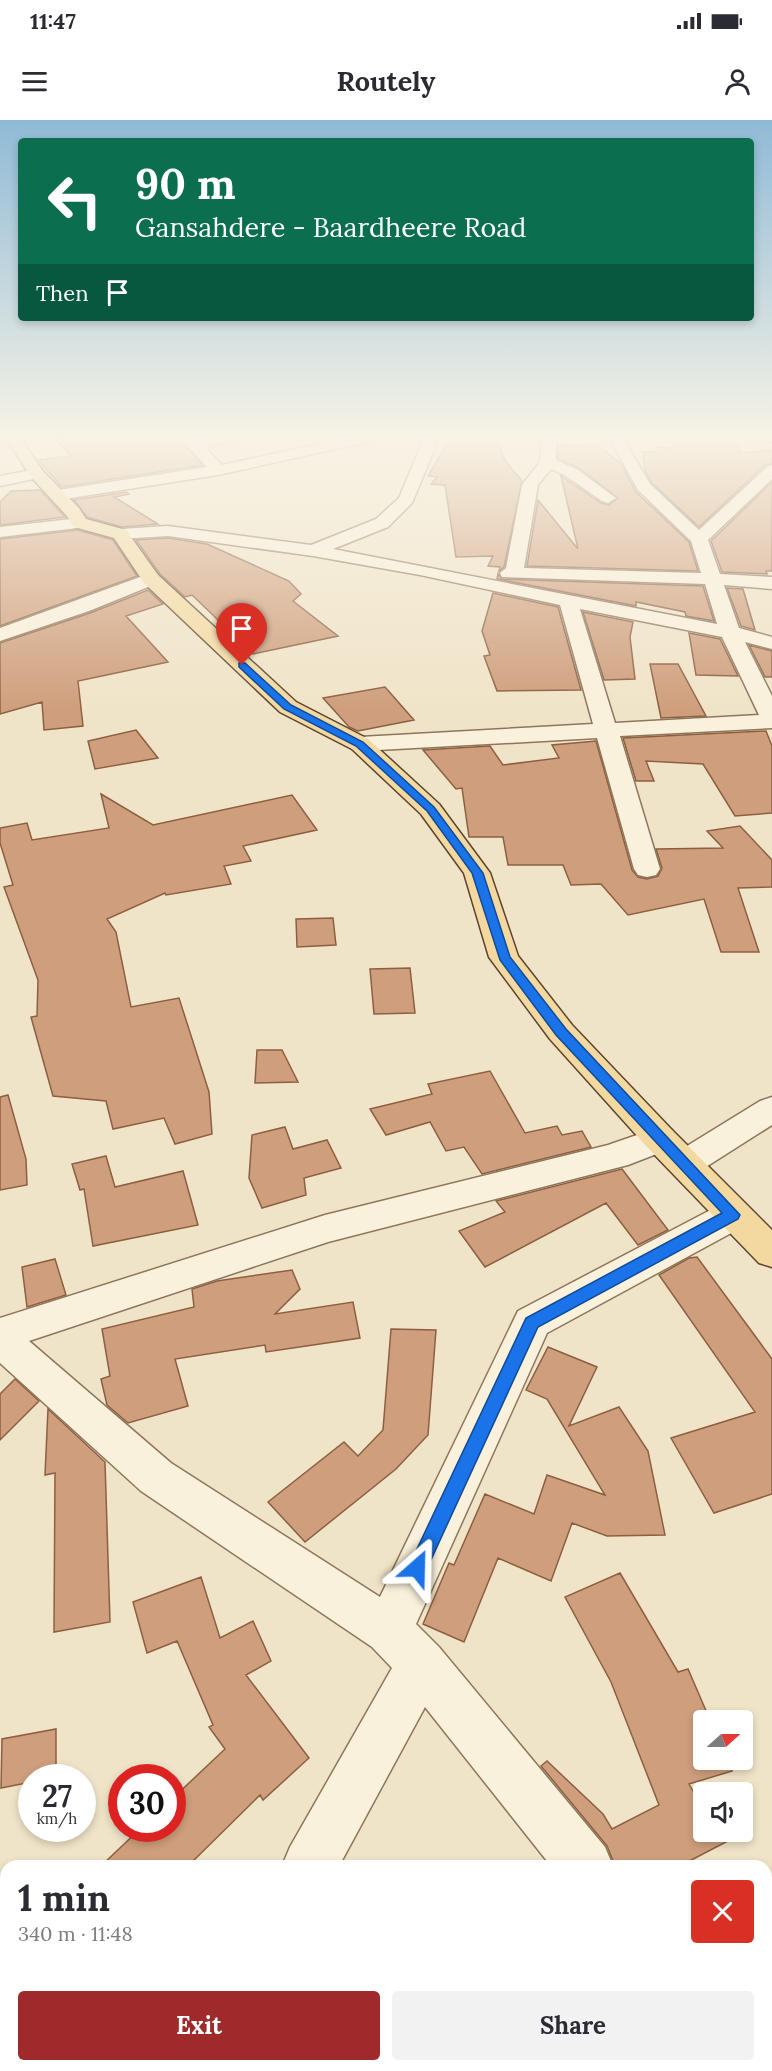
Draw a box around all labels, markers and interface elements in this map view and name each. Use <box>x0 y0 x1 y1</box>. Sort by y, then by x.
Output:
text: 11:47 <box>30 7 76 35</box>
text: Routely <box>337 64 435 98</box>
icon: menu <box>18 65 51 98</box>
icon: person <box>721 65 754 98</box>
text: 90 m <box>135 157 236 211</box>
icon: left <box>36 162 114 240</box>
text: Gansahdere - Baardheere Road <box>135 210 526 244</box>
icon: arrive <box>101 276 134 309</box>
text: Then <box>36 279 89 307</box>
pin <box>216 603 267 665</box>
icon: arrive <box>225 612 258 645</box>
position arrow <box>385 1536 449 1600</box>
north arrow <box>693 1710 753 1770</box>
map controls <box>693 1710 753 1842</box>
speed limit sign: 30 <box>108 1764 186 1842</box>
text: 27 <box>42 1777 72 1815</box>
button: sound <box>693 1782 753 1842</box>
text: km/h <box>37 1809 77 1828</box>
text: 1 min <box>18 1875 110 1921</box>
button: close <box>691 1880 754 1943</box>
text: 340 m · 11:48 <box>18 1921 133 1946</box>
button: Exit <box>18 1991 380 2060</box>
button: Share <box>392 1991 754 2060</box>

